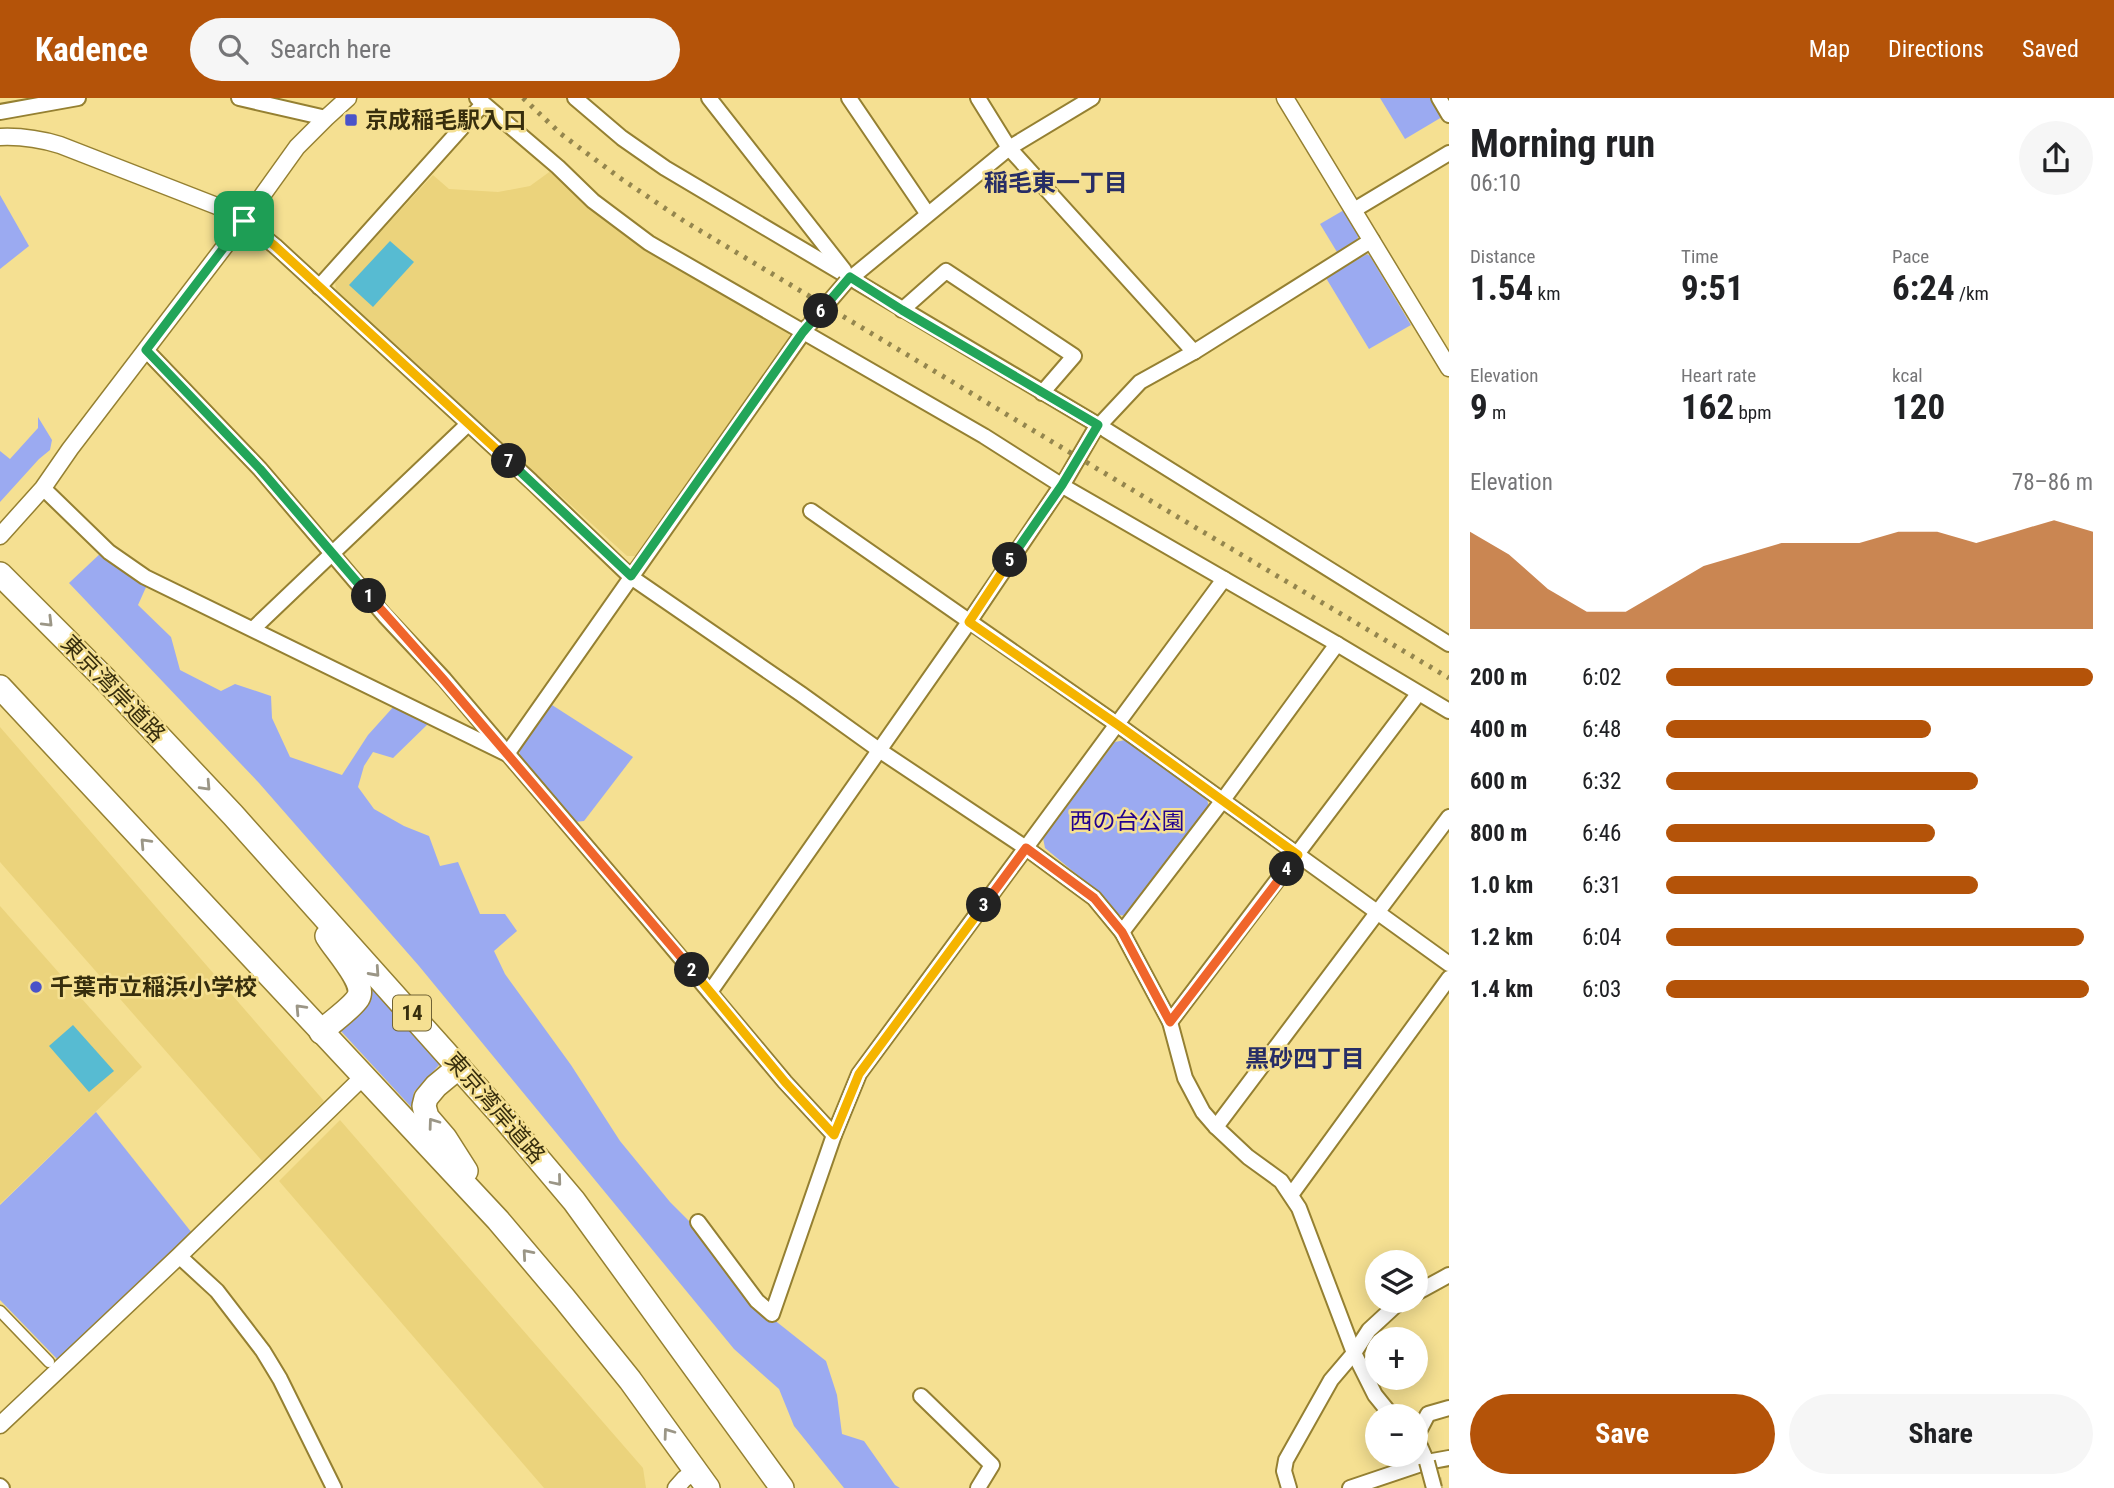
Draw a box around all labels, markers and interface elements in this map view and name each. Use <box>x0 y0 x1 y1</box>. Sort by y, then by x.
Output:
search box <box>190 18 680 81</box>
text: Kadence <box>35 30 148 69</box>
icon: search <box>214 30 252 68</box>
text: Search here <box>270 34 391 64</box>
text: Map <box>1809 35 1850 63</box>
text: Directions <box>1888 35 1984 63</box>
text: Saved <box>2022 35 2079 63</box>
place label: 京成稲毛駅入口 <box>365 107 526 134</box>
marker: 京成稲毛駅入口 <box>343 112 359 128</box>
button: share <box>2019 121 2093 195</box>
text: Morning run <box>1470 122 1655 166</box>
district label: 稲毛東一丁目 <box>984 169 1128 197</box>
text: 06:10 <box>1470 170 1521 197</box>
pin <box>214 191 274 251</box>
icon: arrive <box>225 202 263 240</box>
text: Distance <box>1470 245 1535 268</box>
text: Time <box>1681 245 1718 268</box>
text: Pace <box>1892 245 1929 268</box>
text: 1.54 <box>1470 268 1533 309</box>
text: 9:51 <box>1681 268 1744 309</box>
text: 6:24 <box>1892 268 1955 309</box>
text: km <box>1533 282 1560 305</box>
text: /km <box>1955 282 1989 305</box>
pin: 6 <box>804 294 838 328</box>
text: 6 <box>816 299 825 322</box>
text: Elevation <box>1470 364 1538 387</box>
text: Heart rate <box>1681 364 1756 387</box>
text: kcal <box>1892 364 1923 387</box>
text: 9 <box>1470 387 1488 428</box>
text: 162 <box>1681 387 1734 428</box>
text: 120 <box>1892 387 1945 428</box>
text: m <box>1488 401 1506 424</box>
text: bpm <box>1734 401 1771 424</box>
pin: 7 <box>491 444 526 478</box>
text: 7 <box>504 449 513 472</box>
text: Elevation <box>1470 469 1553 496</box>
text: 78–86 m <box>2012 469 2093 496</box>
pin: 5 <box>992 542 1028 578</box>
text: 5 <box>1005 548 1014 571</box>
pin: 1 <box>352 578 386 614</box>
text: 1 <box>364 584 373 607</box>
one-way arrow <box>40 614 53 627</box>
street label: 東京湾岸道路 <box>55 630 171 748</box>
text: 200 m <box>1470 664 1527 691</box>
text: 6:02 <box>1582 664 1621 691</box>
text: 400 m <box>1470 716 1527 743</box>
text: 6:48 <box>1582 716 1621 743</box>
text: 600 m <box>1470 768 1527 795</box>
text: 6:32 <box>1582 768 1621 795</box>
one-way arrow <box>198 778 210 791</box>
park label: 西の台公園 <box>1070 808 1185 835</box>
text: 800 m <box>1470 820 1527 847</box>
text: 6:46 <box>1582 820 1621 847</box>
one-way arrow <box>140 838 153 851</box>
pin: 4 <box>1270 852 1304 886</box>
text: 4 <box>1282 857 1291 880</box>
text: 1.0 km <box>1470 872 1533 899</box>
text: 6:31 <box>1582 872 1621 899</box>
pin: 3 <box>967 888 1002 922</box>
text: 3 <box>979 893 988 916</box>
text: 1.2 km <box>1470 924 1533 951</box>
text: 6:04 <box>1582 924 1621 951</box>
pin: 2 <box>674 952 710 988</box>
text: 2 <box>687 958 696 981</box>
one-way arrow <box>367 964 380 977</box>
place label: 千葉市立稲浜小学校 <box>50 974 257 1001</box>
text: 1.4 km <box>1470 976 1533 1003</box>
text: 6:03 <box>1582 976 1621 1003</box>
marker: 千葉市立稲浜小学校 <box>28 979 44 995</box>
road number: 14 <box>393 996 431 1030</box>
one-way arrow <box>296 1004 308 1017</box>
district label: 黒砂四丁目 <box>1245 1045 1365 1073</box>
street label: 東京湾岸道路 <box>440 1047 550 1169</box>
one-way arrow <box>429 1118 441 1131</box>
one-way arrow <box>549 1172 561 1185</box>
one-way arrow <box>523 1249 535 1262</box>
map controls <box>1365 1250 1428 1467</box>
button: layers <box>1365 1250 1428 1313</box>
button: + <box>1365 1327 1428 1390</box>
button: Save <box>1470 1394 1775 1474</box>
button: Share <box>1789 1394 2093 1474</box>
button: − <box>1365 1404 1428 1467</box>
one-way arrow <box>664 1428 676 1440</box>

